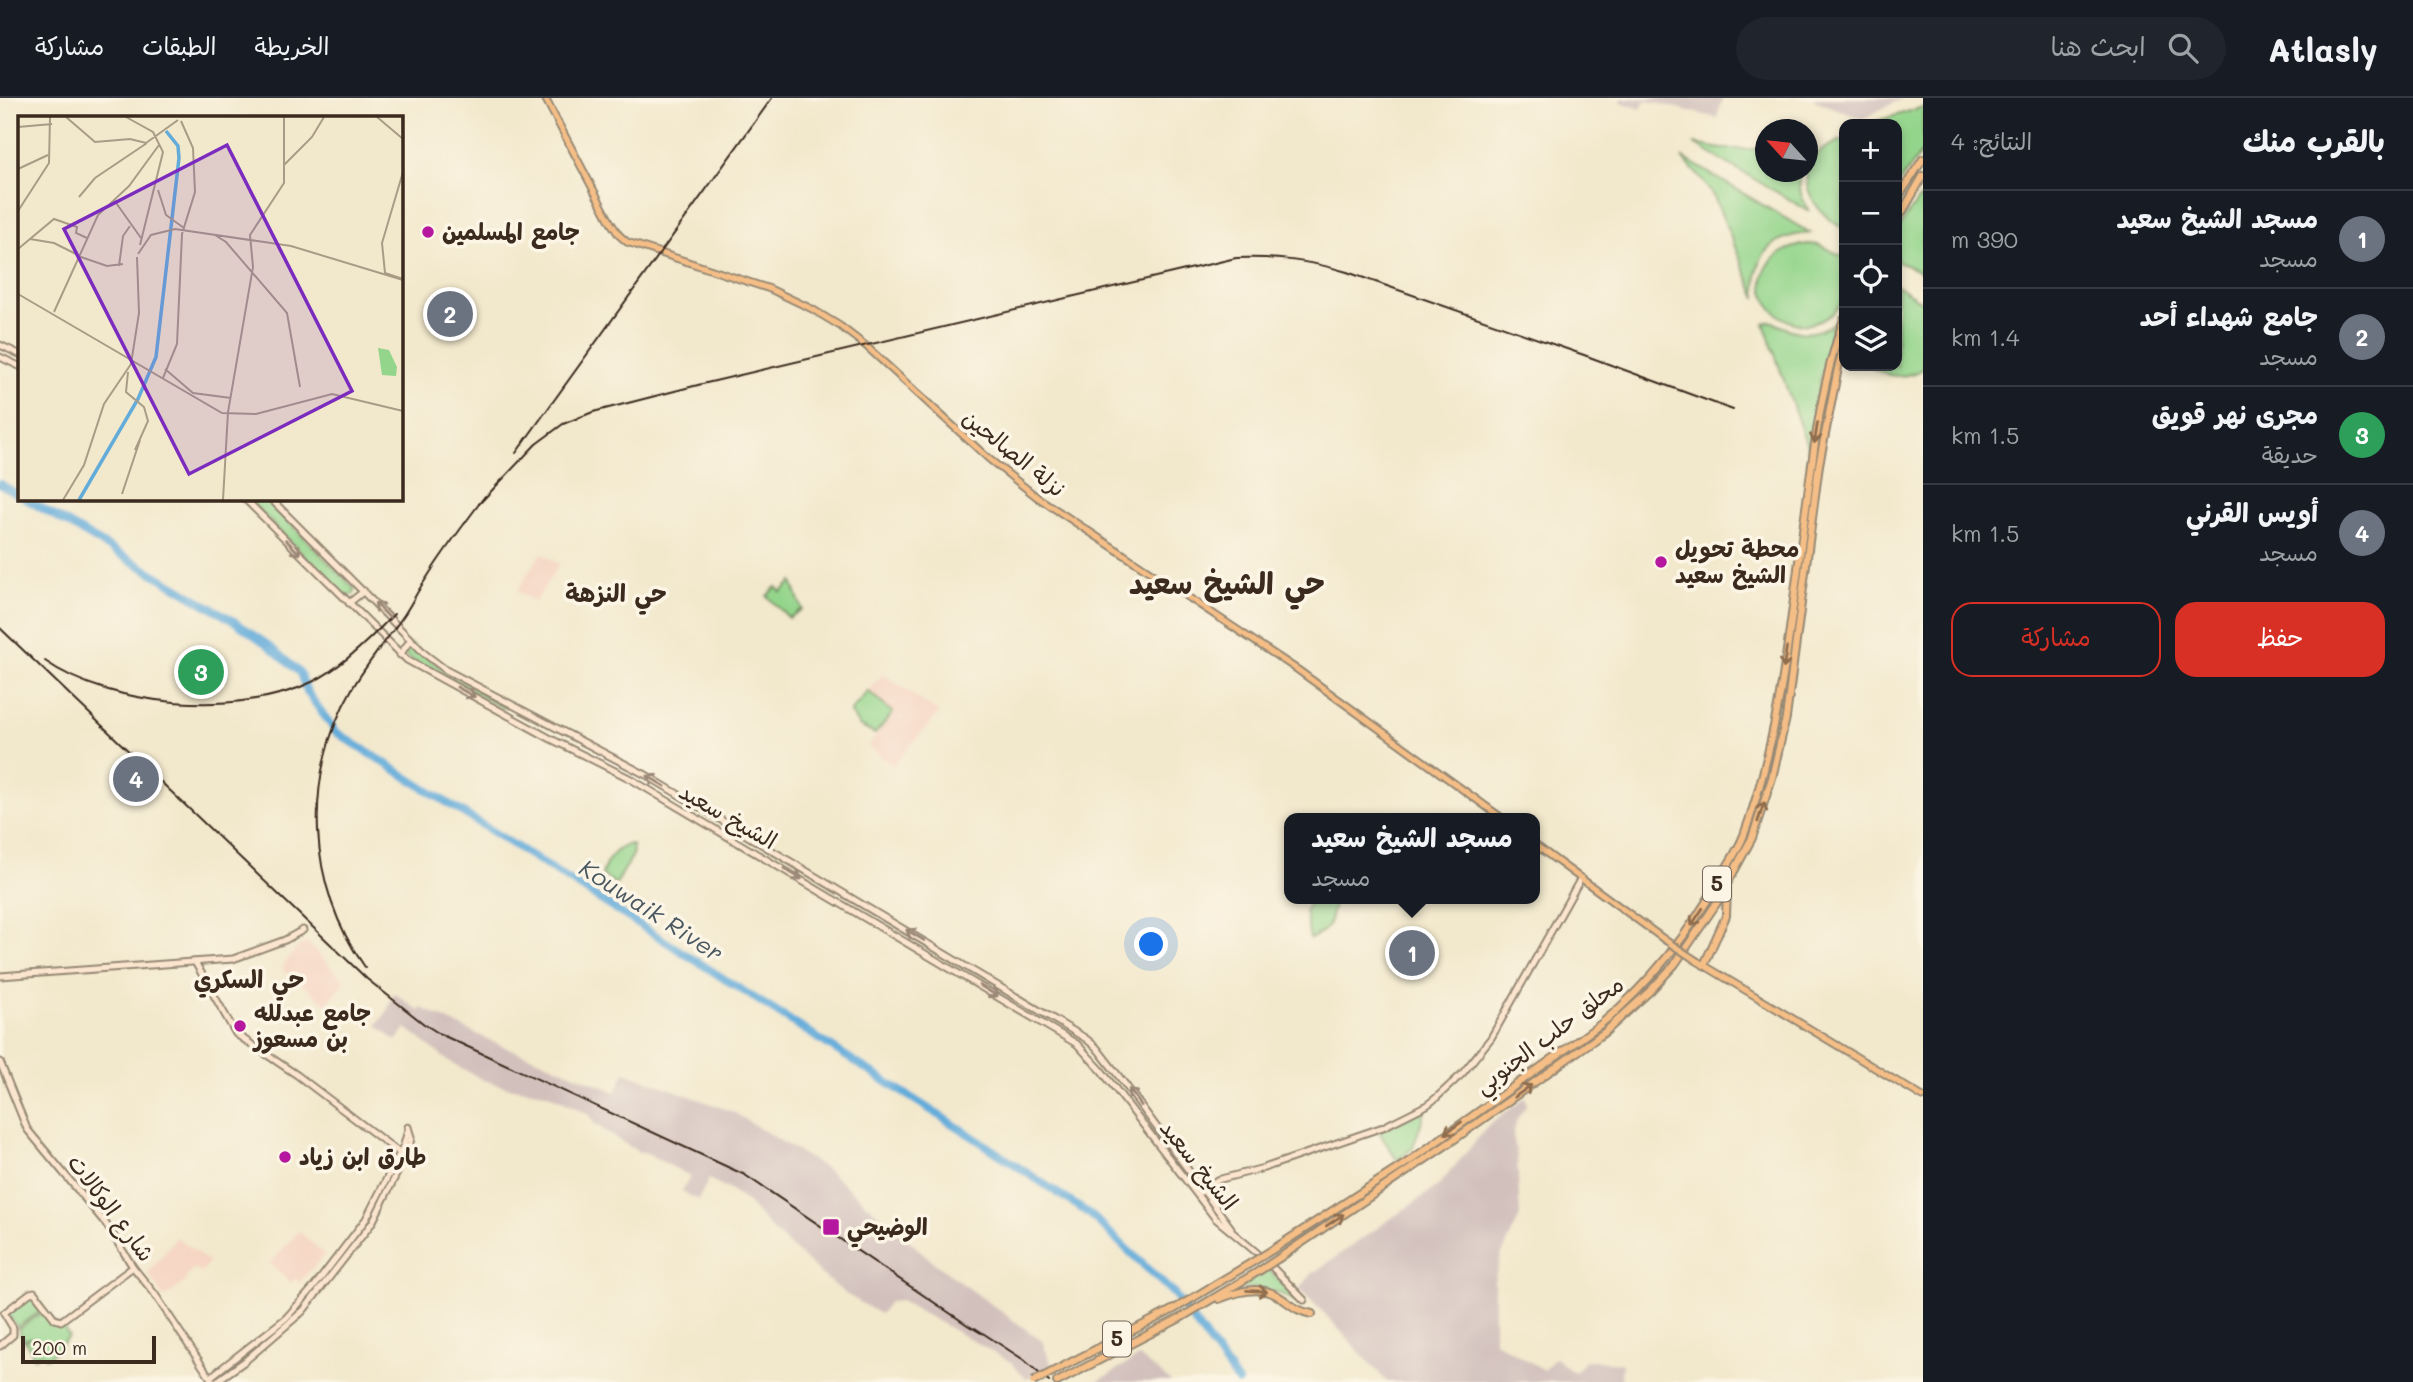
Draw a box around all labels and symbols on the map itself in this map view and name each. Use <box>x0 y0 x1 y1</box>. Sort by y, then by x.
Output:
inset map <box>18 116 402 500</box>
north arrow <box>1755 119 1818 182</box>
place label: جامع المسلمين <box>442 216 580 249</box>
marker: جامع المسلمين <box>420 224 436 240</box>
pin: 2 <box>427 288 473 340</box>
street label: نزلة الصالحين <box>957 402 1072 503</box>
one-way arrow <box>1809 421 1822 443</box>
place label: محطة تحويل الشيخ سعيد <box>1675 533 1799 590</box>
one-way arrow <box>285 539 302 556</box>
marker: محطة تحويل الشيخ سعيد <box>1653 554 1669 570</box>
district label: حي الشيخ سعيد <box>1129 562 1325 610</box>
district label: حي النزهة <box>565 577 667 615</box>
one-way arrow <box>374 601 391 618</box>
pin: 3 <box>178 646 224 698</box>
one-way arrow <box>1778 646 1791 669</box>
one-way arrow <box>455 686 476 699</box>
pin: 4 <box>113 753 159 805</box>
one-way arrow <box>647 774 667 788</box>
street label: الشيخ سعيد <box>673 775 783 857</box>
one-way arrow <box>1756 801 1768 823</box>
water label: Kouwaik River <box>574 852 730 968</box>
road number: 5 <box>1703 866 1731 902</box>
one-way arrow <box>783 867 803 881</box>
one-way arrow <box>1690 907 1705 926</box>
one-way arrow <box>905 927 925 941</box>
your location <box>1134 927 1168 961</box>
pin: 1 <box>1389 927 1435 979</box>
district label: حي السكري <box>194 963 304 1001</box>
street label: محلق حلب الجنوبي <box>1468 968 1633 1106</box>
one-way arrow <box>978 984 998 998</box>
place label: جامع عبدلله بن مسعوز <box>252 997 371 1054</box>
marker: جامع عبدلله بن مسعوز <box>232 1018 248 1034</box>
one-way arrow <box>1513 1083 1532 1098</box>
one-way arrow <box>1127 1088 1142 1107</box>
street label: الشيخ سعيد <box>1153 1113 1245 1217</box>
one-way arrow <box>1444 1121 1463 1135</box>
place label: طارق ابن زياد <box>299 1141 426 1171</box>
street label: شارع الوكالات <box>60 1148 162 1268</box>
marker: طارق ابن زياد <box>277 1149 293 1165</box>
place label: الوضيحي <box>847 1211 928 1248</box>
one-way arrow <box>1325 1213 1344 1227</box>
marker: الوضيحي <box>821 1217 841 1237</box>
one-way arrow <box>1245 1285 1268 1298</box>
road number: 5 <box>1103 1322 1131 1356</box>
scale bar <box>21 1333 156 1365</box>

